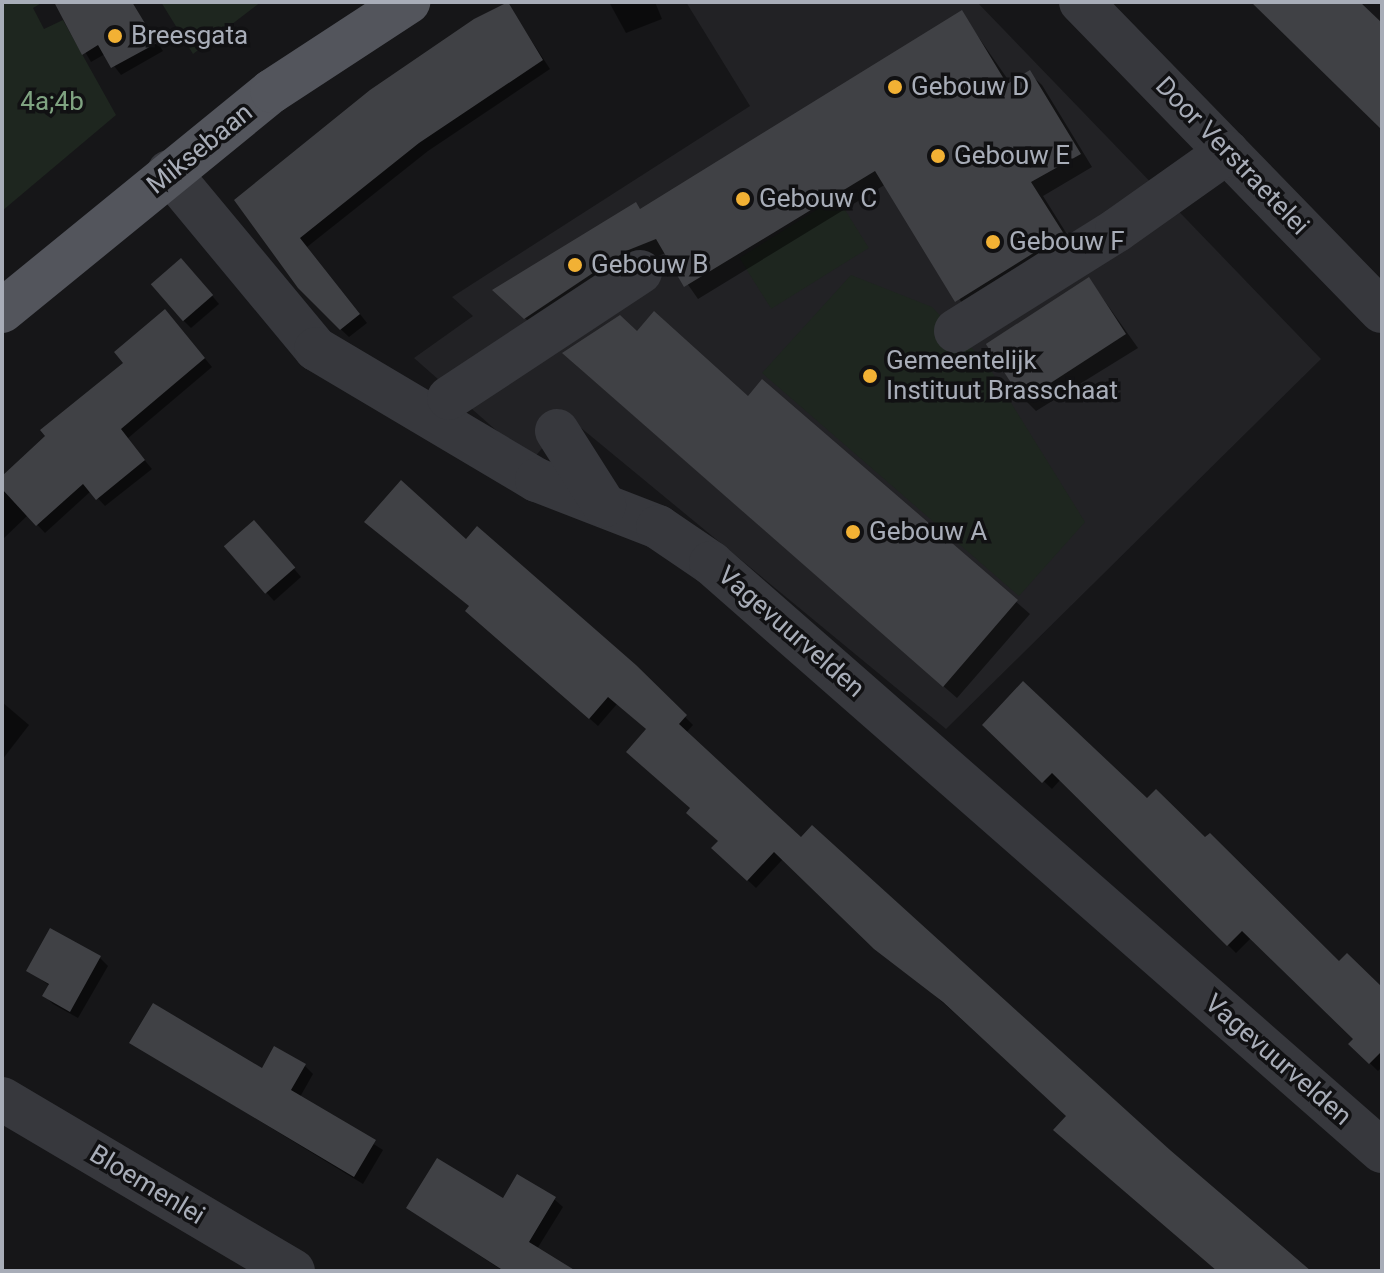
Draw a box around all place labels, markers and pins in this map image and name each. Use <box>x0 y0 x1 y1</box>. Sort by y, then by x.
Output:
place label: Breesgata <box>131 20 248 52</box>
marker: Breesgata <box>106 27 124 45</box>
place label: Gebouw D <box>911 71 1029 103</box>
marker: Gebouw D <box>886 78 904 96</box>
place label: Gebouw E <box>954 140 1070 172</box>
marker: Gebouw E <box>929 147 947 165</box>
place label: Gebouw C <box>759 183 877 215</box>
marker: Gebouw C <box>734 190 752 208</box>
place label: Gebouw F <box>1009 226 1125 258</box>
marker: Gebouw F <box>984 233 1002 251</box>
place label: Gebouw B <box>591 249 708 281</box>
marker: Gebouw B <box>566 256 584 274</box>
place label: Gemeentelijk Instituut Brasschaat <box>886 345 1118 406</box>
marker: Gemeentelijk Instituut Brasschaat <box>861 367 879 385</box>
place label: Gebouw A <box>869 516 987 548</box>
marker: Gebouw A <box>844 523 862 541</box>

